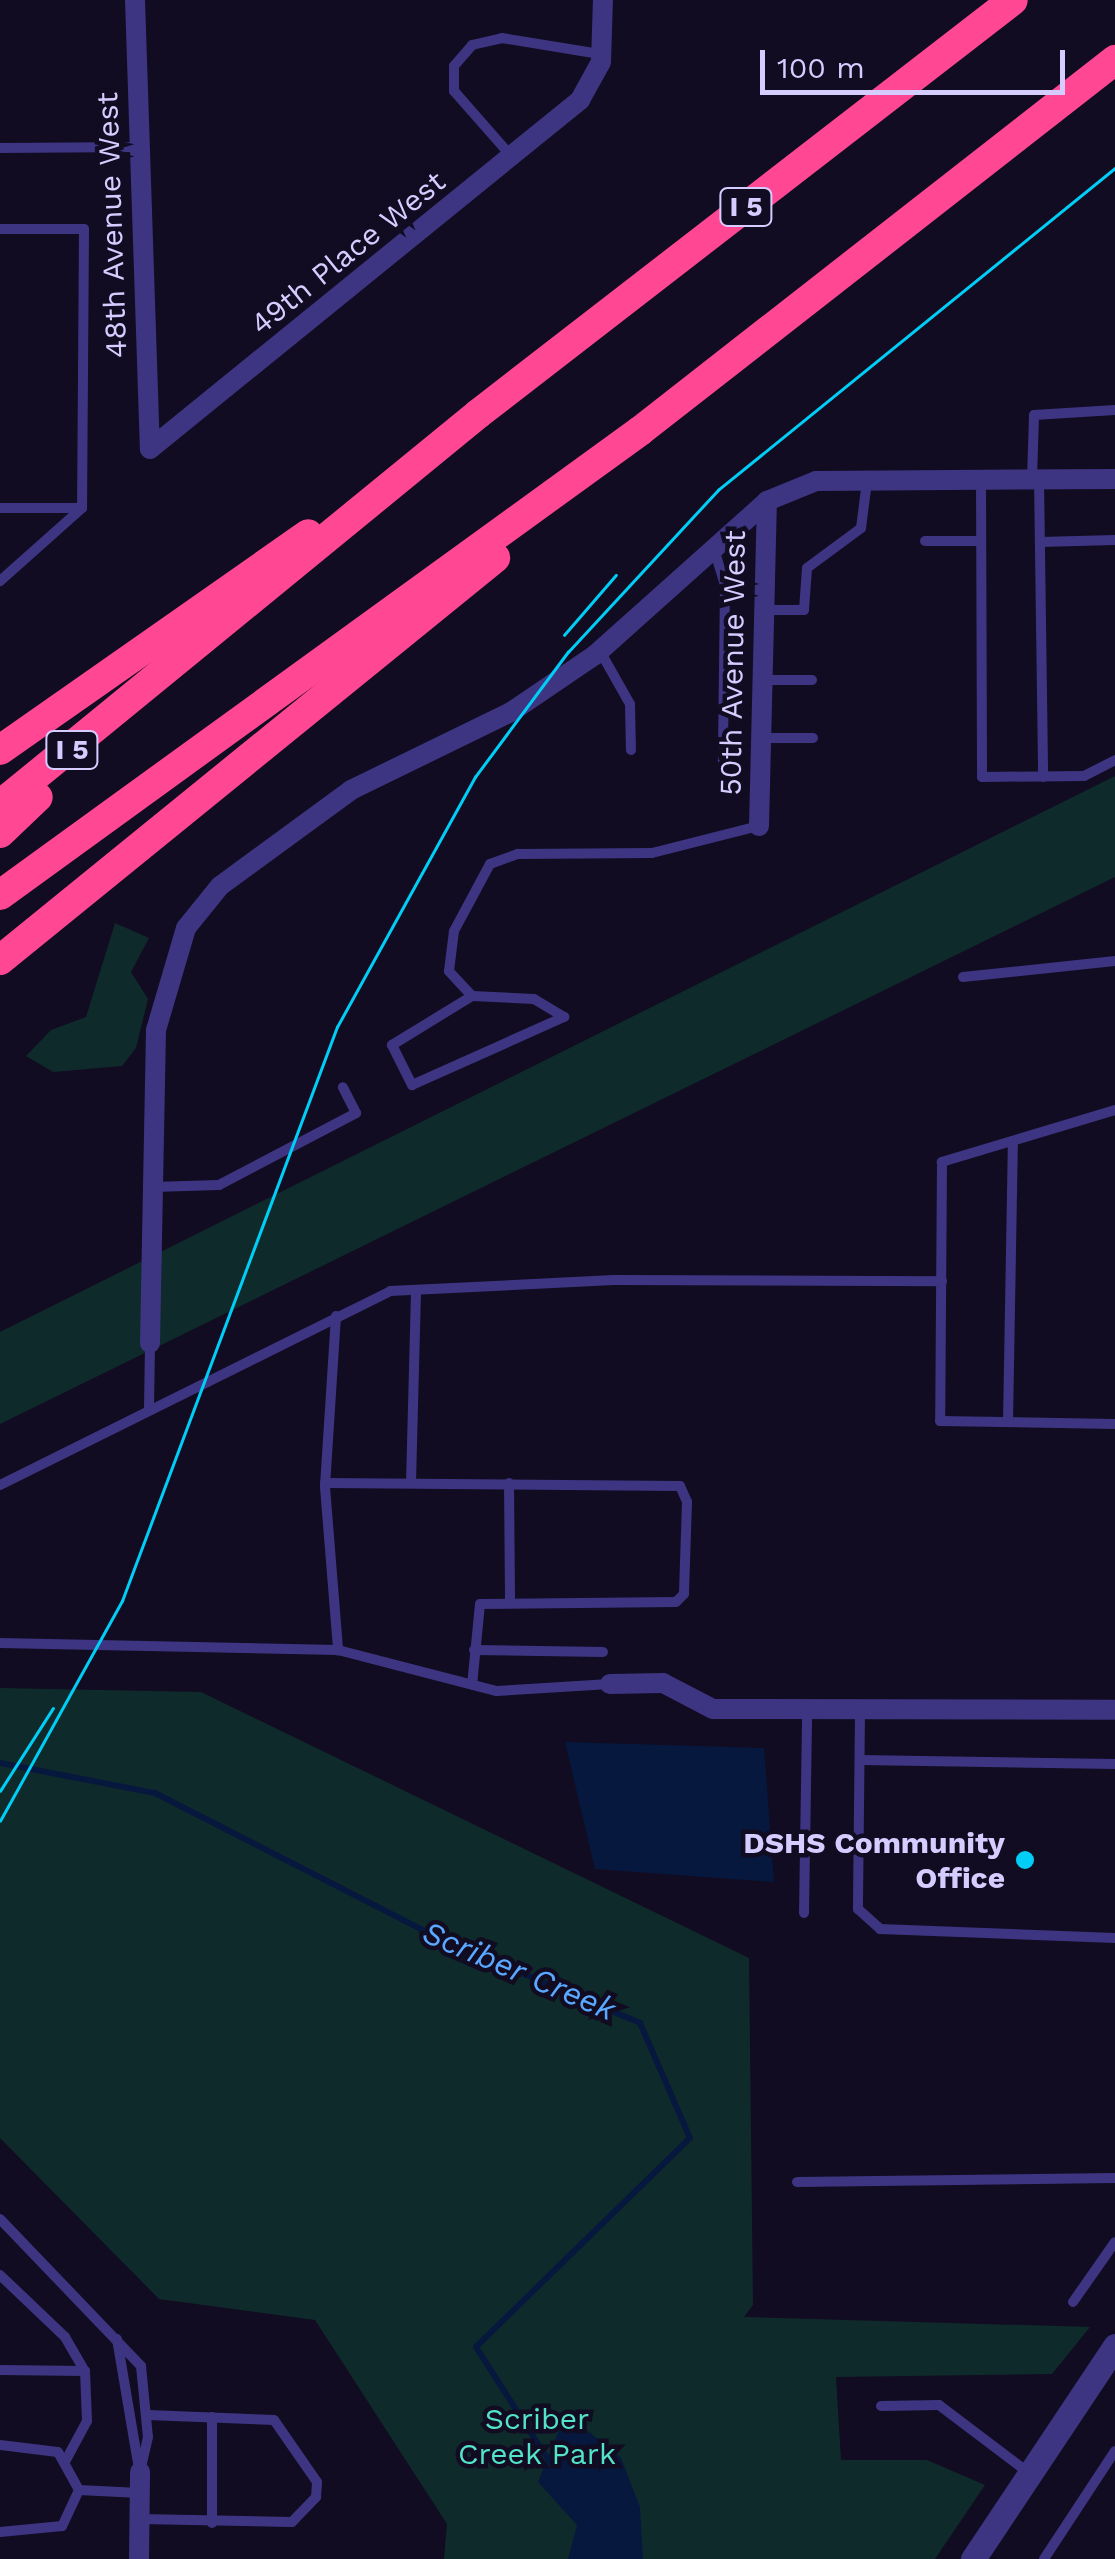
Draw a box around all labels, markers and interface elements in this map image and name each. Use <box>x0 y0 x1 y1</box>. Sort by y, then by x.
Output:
scale bar <box>765 30 1070 92</box>
text: 100 m <box>777 50 865 85</box>
street label: 48th Avenue West <box>89 90 135 360</box>
street label: 49th Place West <box>243 163 453 343</box>
road number: I 5 <box>718 184 774 230</box>
street label: 50th Avenue West <box>713 529 753 797</box>
road number: I 5 <box>44 727 100 773</box>
place label: DSHS Community Office <box>743 1825 1005 1896</box>
marker: DSHS Community Office <box>1014 1849 1036 1871</box>
water label: Scriber Creek <box>416 1913 622 2029</box>
park label: Scriber Creek Park <box>458 2401 616 2472</box>

